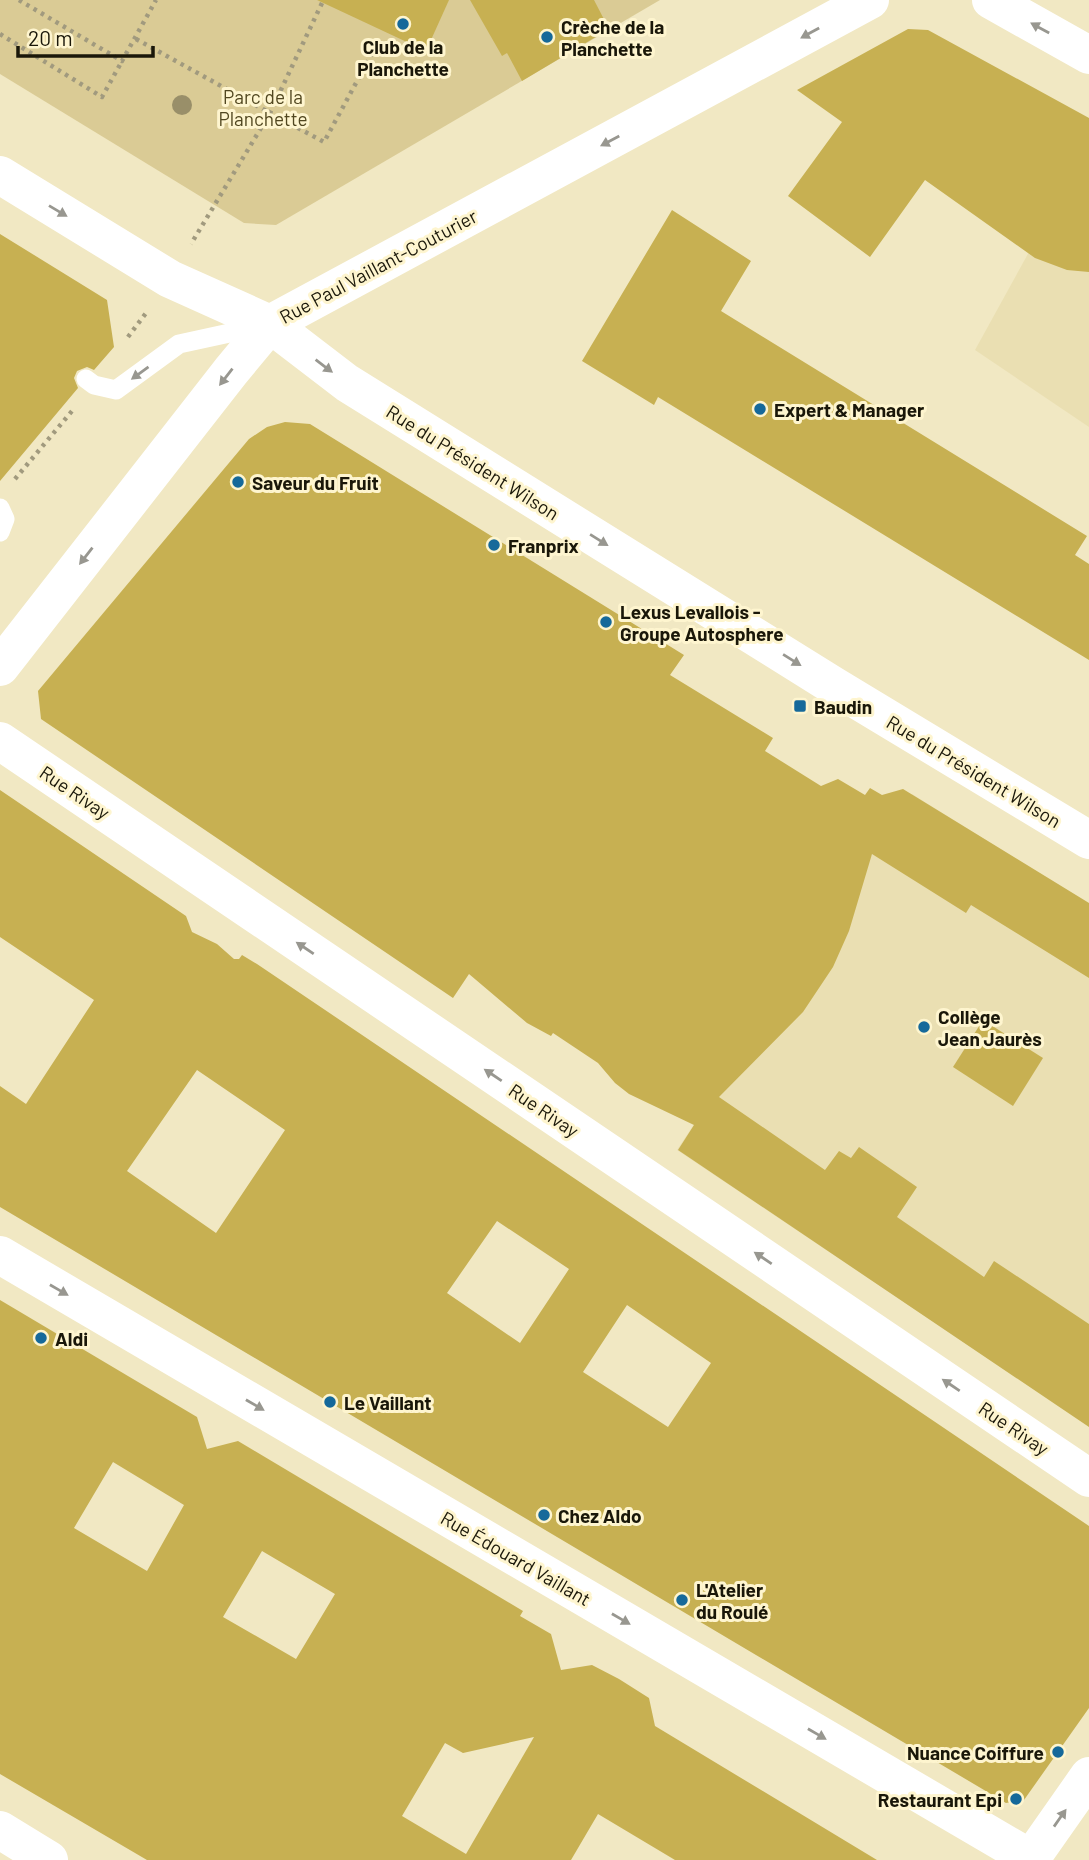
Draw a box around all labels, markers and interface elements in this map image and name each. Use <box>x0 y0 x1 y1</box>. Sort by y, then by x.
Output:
scale bar <box>18 14 152 58</box>
place label: Crèche de la Planchette <box>561 15 664 60</box>
marker: Club de la Planchette <box>395 16 411 32</box>
one-way arrow <box>1030 22 1050 34</box>
text: 20 m <box>28 25 73 50</box>
one-way arrow <box>800 26 820 38</box>
marker: Crèche de la Planchette <box>539 29 555 45</box>
place label: Club de la Planchette <box>357 35 449 80</box>
park label: Parc de la Planchette <box>218 85 308 130</box>
one-way arrow <box>600 134 620 146</box>
one-way arrow <box>49 204 68 217</box>
street label: Rue Paul Vaillant-Couturier <box>275 204 481 328</box>
one-way arrow <box>315 358 333 373</box>
one-way arrow <box>131 365 149 379</box>
one-way arrow <box>220 368 234 386</box>
place label: Expert & Manager <box>774 398 925 421</box>
street label: Rue du Président Wilson <box>382 399 564 525</box>
marker: Expert & Manager <box>752 401 768 417</box>
place label: Saveur du Fruit <box>252 471 379 494</box>
marker: Saveur du Fruit <box>230 474 246 490</box>
one-way arrow <box>590 533 609 546</box>
place label: Franprix <box>508 534 579 557</box>
marker: Franprix <box>486 537 502 553</box>
one-way arrow <box>79 547 94 565</box>
place label: Lexus Levallois - Groupe Autosphere <box>620 600 784 645</box>
marker: Lexus Levallois - Groupe Autosphere <box>598 614 614 630</box>
one-way arrow <box>783 654 802 667</box>
place label: Baudin <box>814 695 872 718</box>
marker: Baudin <box>792 698 808 714</box>
street label: Rue du Président Wilson <box>883 710 1065 832</box>
street label: Rue Rivay <box>36 760 115 824</box>
one-way arrow <box>296 941 314 955</box>
place label: Collège Jean Jaurès <box>938 1005 1042 1050</box>
marker: Collège Jean Jaurès <box>916 1019 932 1035</box>
one-way arrow <box>484 1069 503 1082</box>
street label: Rue Rivay <box>505 1078 584 1142</box>
one-way arrow <box>754 1251 772 1265</box>
one-way arrow <box>49 1284 68 1296</box>
place label: Aldi <box>55 1327 88 1350</box>
marker: Aldi <box>33 1330 49 1346</box>
one-way arrow <box>942 1378 960 1392</box>
place label: Le Vaillant <box>344 1391 432 1414</box>
marker: Le Vaillant <box>322 1394 338 1410</box>
street label: Rue Rivay <box>975 1396 1054 1460</box>
one-way arrow <box>246 1399 265 1411</box>
place label: Chez Aldo <box>558 1504 642 1527</box>
street label: Rue Édouard Vaillant <box>437 1506 595 1610</box>
marker: Chez Aldo <box>536 1507 552 1523</box>
place label: L'Atelier du Roulé <box>696 1578 768 1623</box>
marker: L'Atelier du Roulé <box>674 1592 690 1608</box>
one-way arrow <box>611 1612 630 1625</box>
one-way arrow <box>808 1727 827 1740</box>
place label: Nuance Coiffure <box>907 1741 1044 1764</box>
marker: Nuance Coiffure <box>1050 1744 1066 1760</box>
place label: Restaurant Epi <box>878 1788 1002 1811</box>
marker: Restaurant Epi <box>1008 1791 1024 1807</box>
one-way arrow <box>1053 1809 1067 1827</box>

